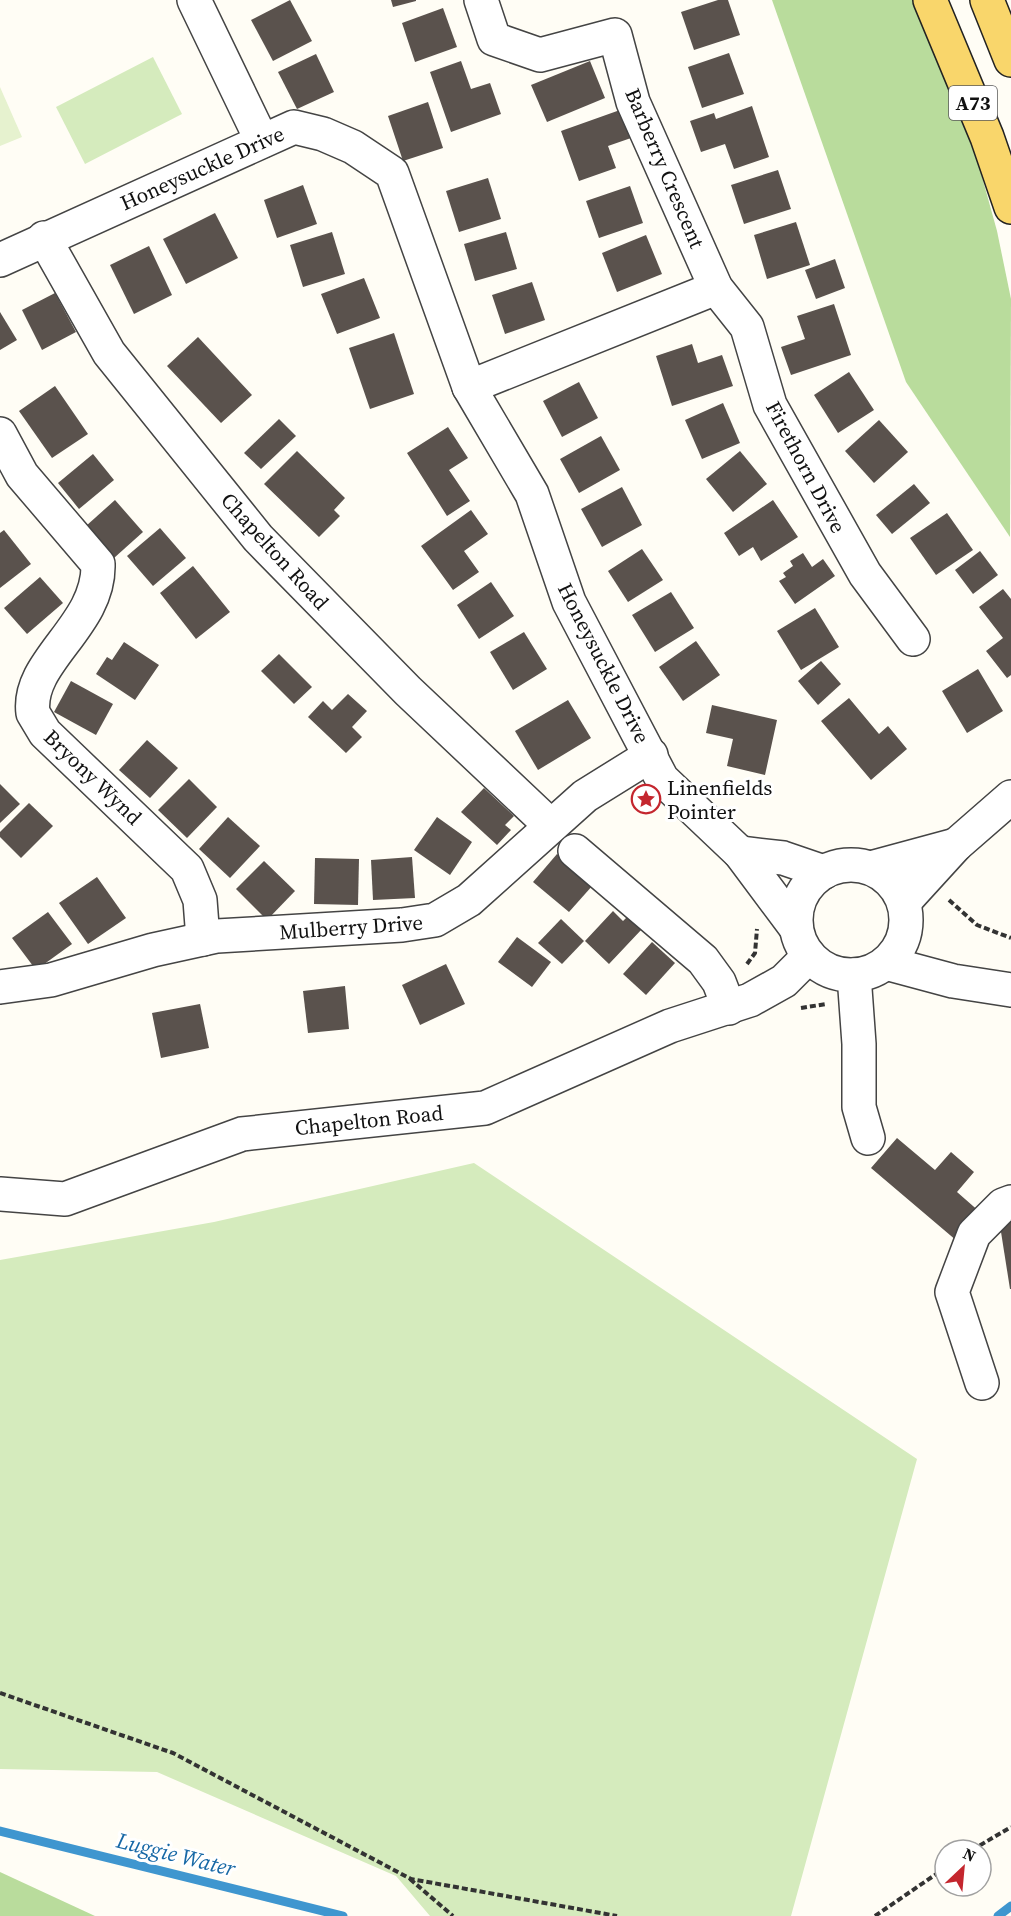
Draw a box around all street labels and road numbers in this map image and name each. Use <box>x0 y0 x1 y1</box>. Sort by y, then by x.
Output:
street label: Barberry Crescent <box>618 84 712 253</box>
road number: A73 <box>949 86 997 120</box>
street label: Honeysuckle Drive <box>115 119 289 217</box>
street label: Firethorn Drive <box>759 396 853 538</box>
street label: Chapelton Road <box>214 486 336 616</box>
street label: Honeysuckle Drive <box>551 578 657 748</box>
street label: Bryony Wynd <box>38 723 148 831</box>
street label: Mulberry Drive <box>278 908 424 946</box>
street label: Chapelton Road <box>294 1098 445 1142</box>

